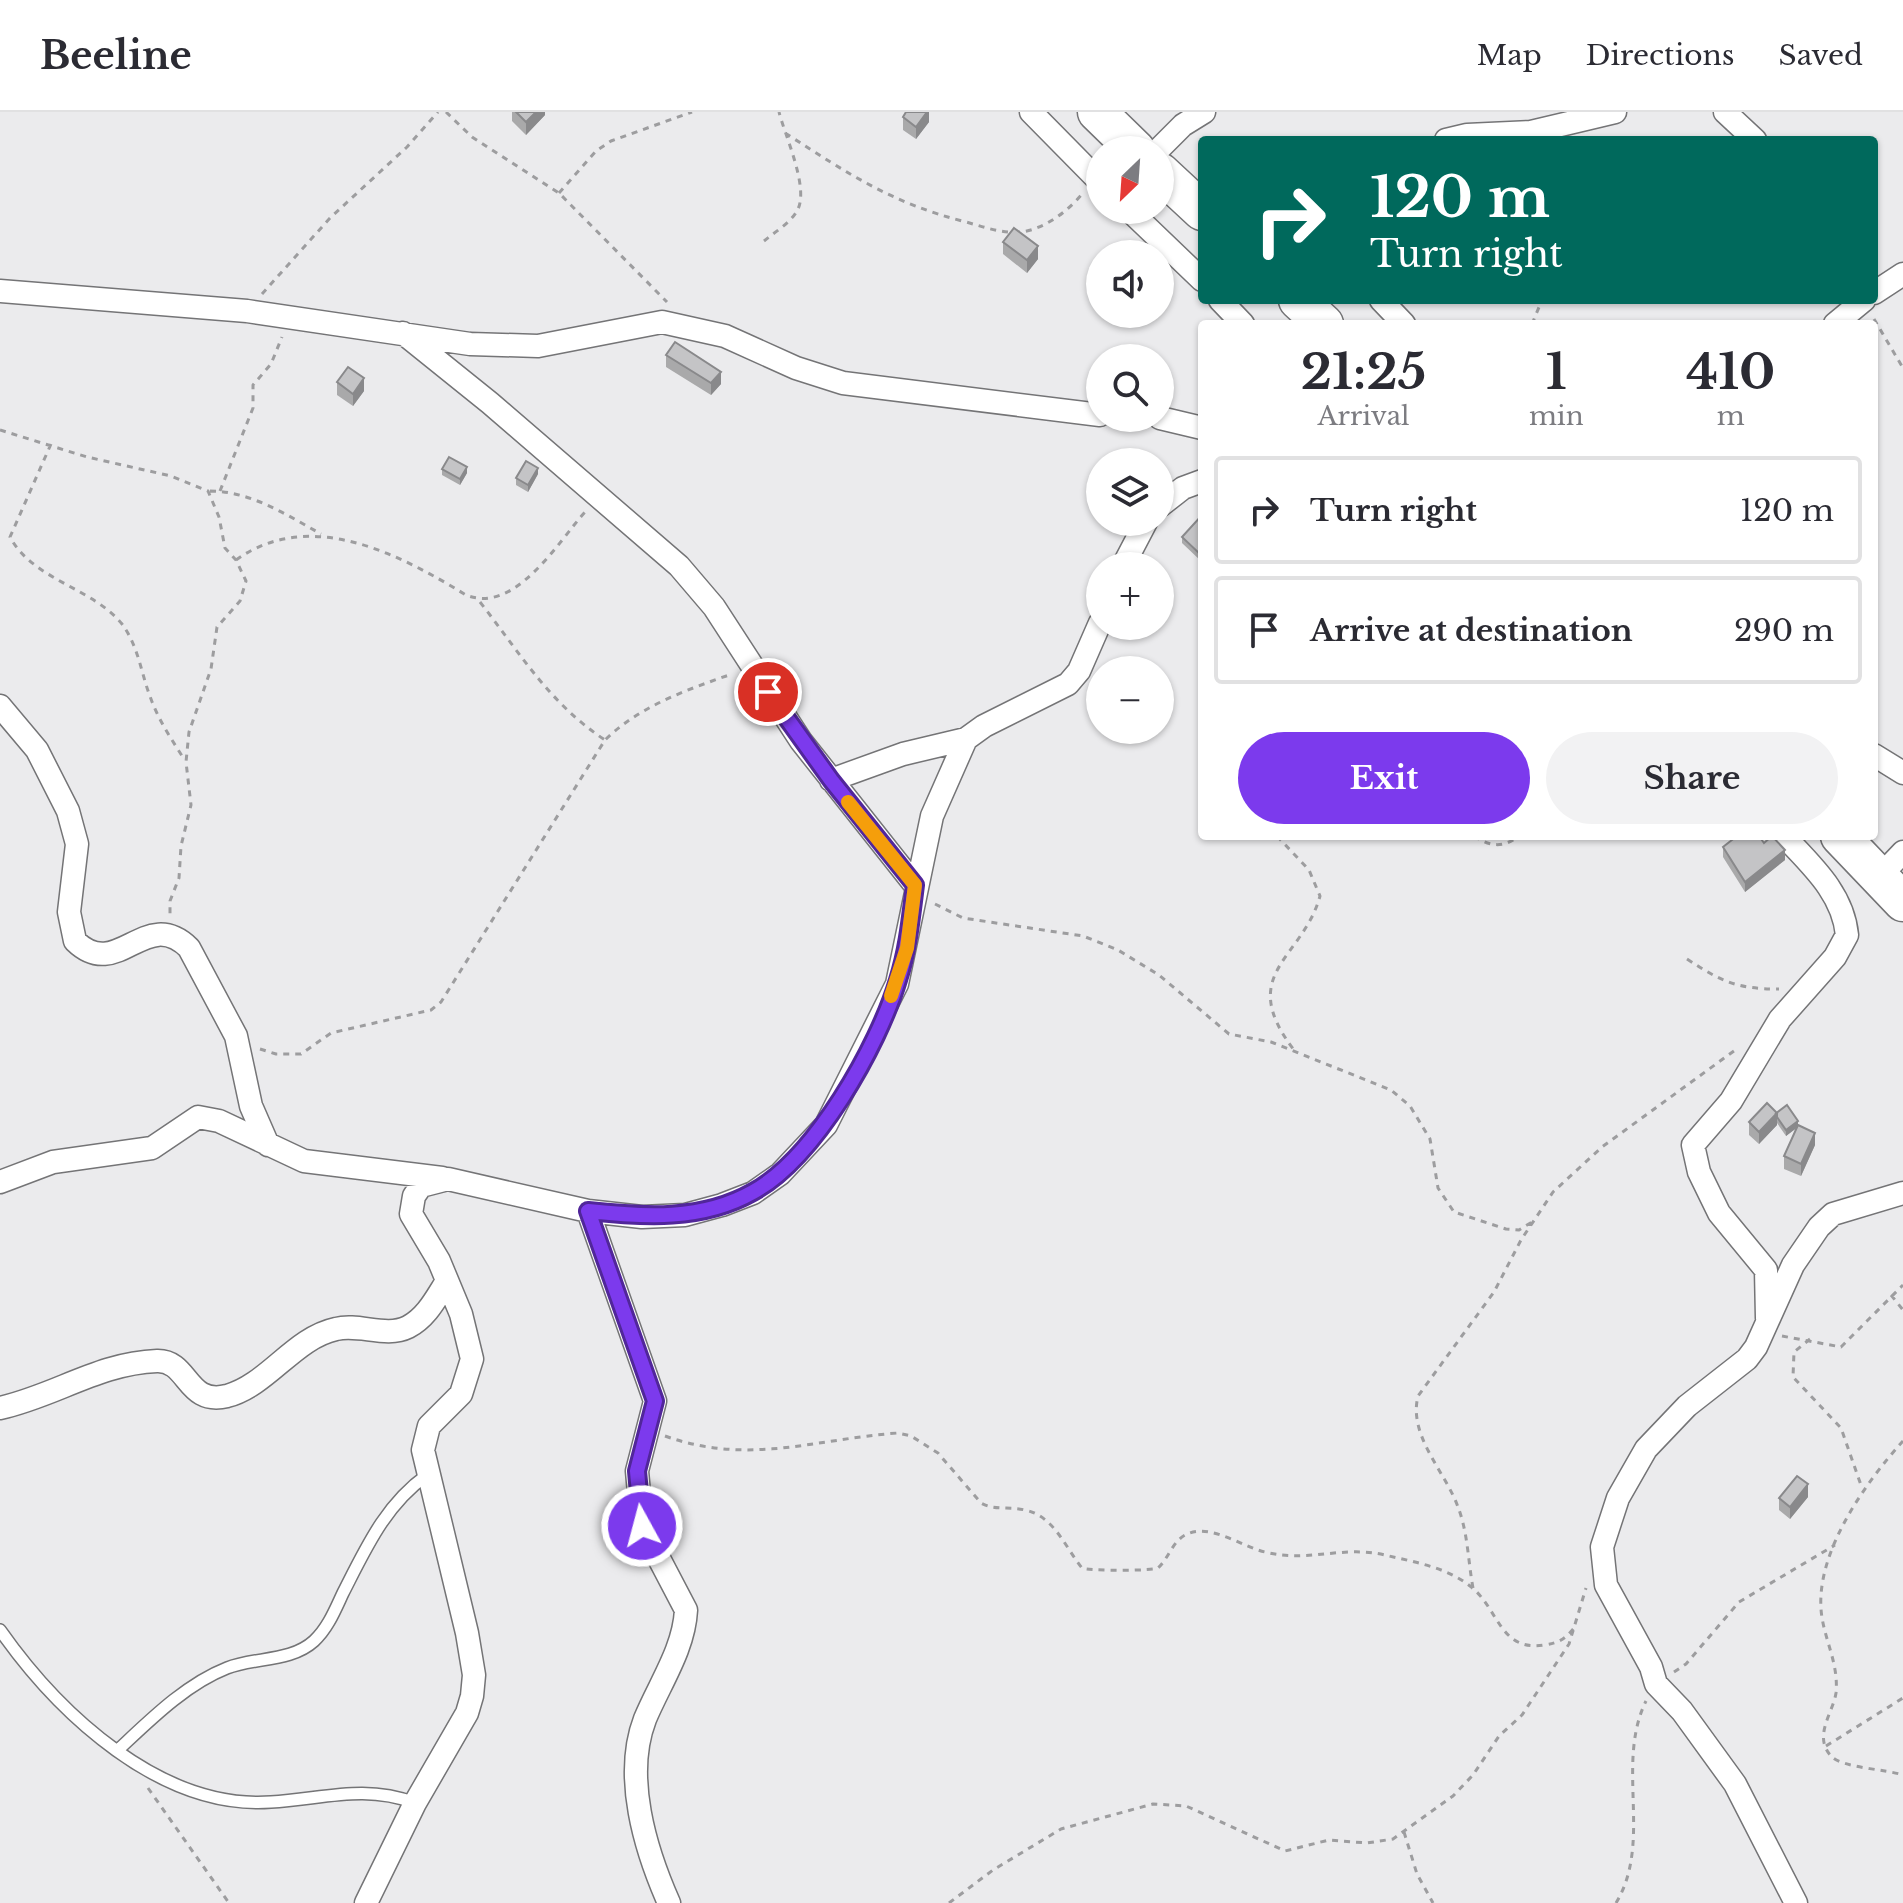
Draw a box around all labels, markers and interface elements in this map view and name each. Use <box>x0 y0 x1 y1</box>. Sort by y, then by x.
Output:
text: Beeline <box>40 32 192 79</box>
text: Map <box>1477 38 1542 73</box>
text: Directions <box>1586 38 1735 73</box>
text: Saved <box>1779 38 1863 73</box>
north arrow <box>1086 136 1174 224</box>
map controls <box>1086 136 1174 744</box>
text: 120 m <box>1370 163 1550 232</box>
icon: right <box>1238 168 1342 272</box>
text: Turn right <box>1370 232 1563 277</box>
button: sound <box>1086 240 1174 328</box>
text: 21:25 <box>1301 342 1426 402</box>
text: 1 <box>1546 342 1567 402</box>
text: 410 <box>1686 342 1775 402</box>
button: search <box>1086 344 1174 432</box>
text: Arrival <box>1317 400 1410 432</box>
text: min <box>1529 400 1584 432</box>
text: m <box>1717 400 1745 432</box>
button: layers <box>1086 448 1174 536</box>
icon: right <box>1242 488 1286 532</box>
text: Turn right <box>1310 492 1477 529</box>
text: 120 m <box>1740 492 1834 529</box>
button: + <box>1086 552 1174 640</box>
icon: arrive <box>1242 608 1286 652</box>
text: Arrive at destination <box>1310 612 1633 649</box>
text: 290 m <box>1734 612 1834 649</box>
button: − <box>1086 656 1174 744</box>
pin <box>734 658 802 726</box>
icon: arrive <box>746 670 790 714</box>
button: Exit <box>1238 732 1530 824</box>
button: Share <box>1546 732 1838 824</box>
position arrow <box>600 1484 684 1568</box>

